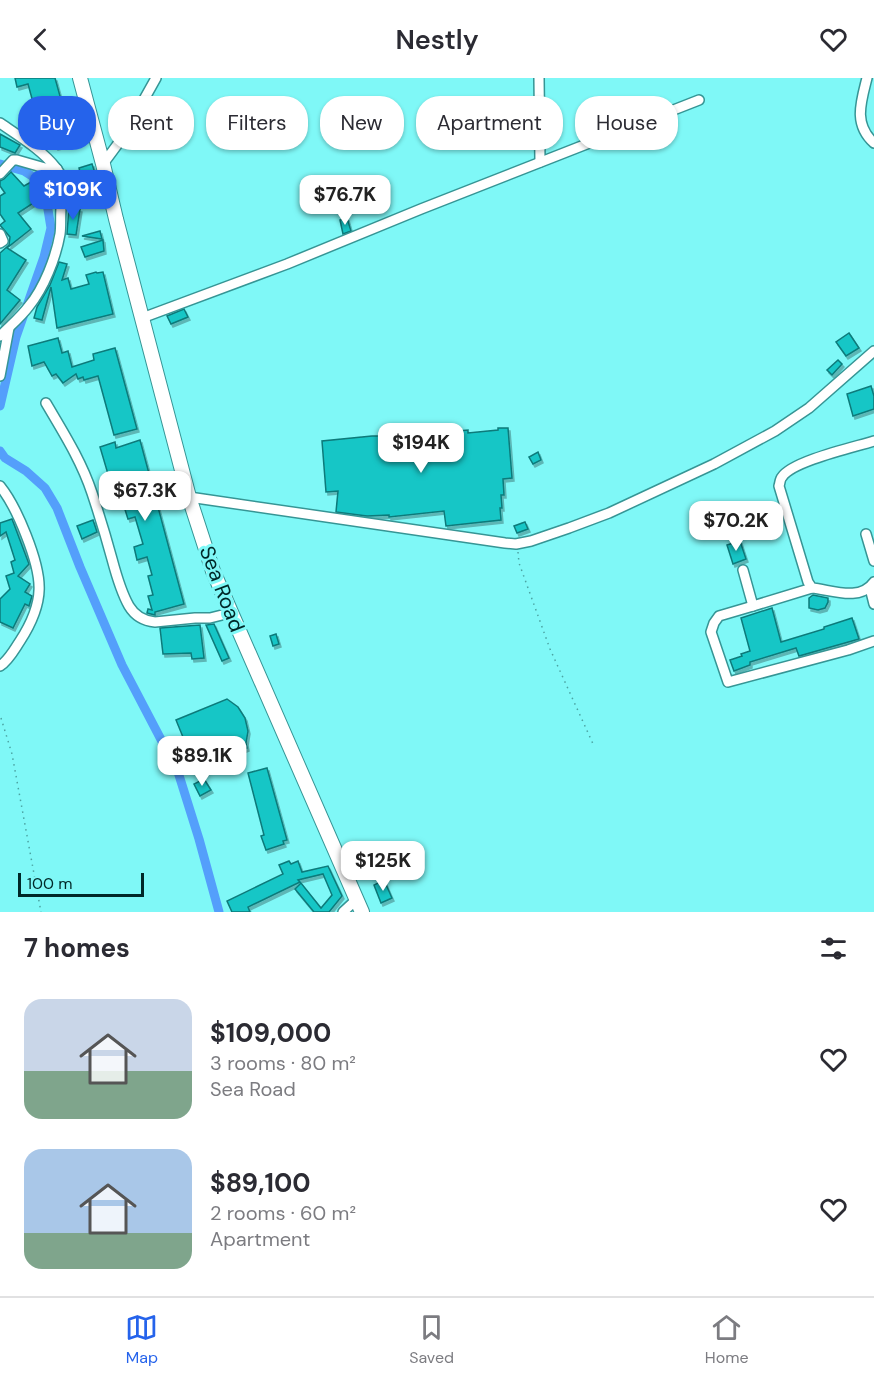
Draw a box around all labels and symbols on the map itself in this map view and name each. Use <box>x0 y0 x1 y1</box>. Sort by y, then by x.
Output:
pin: $109K <box>31 170 115 221</box>
pin: $76.7K <box>296 175 394 226</box>
pin: $194K <box>379 423 463 474</box>
pin: $67.3K <box>96 471 194 522</box>
pin: $70.2K <box>687 501 785 552</box>
street label: Sea Road <box>193 542 251 636</box>
pin: $89.1K <box>153 736 251 787</box>
pin: $125K <box>341 841 425 892</box>
scale bar <box>18 870 144 898</box>

